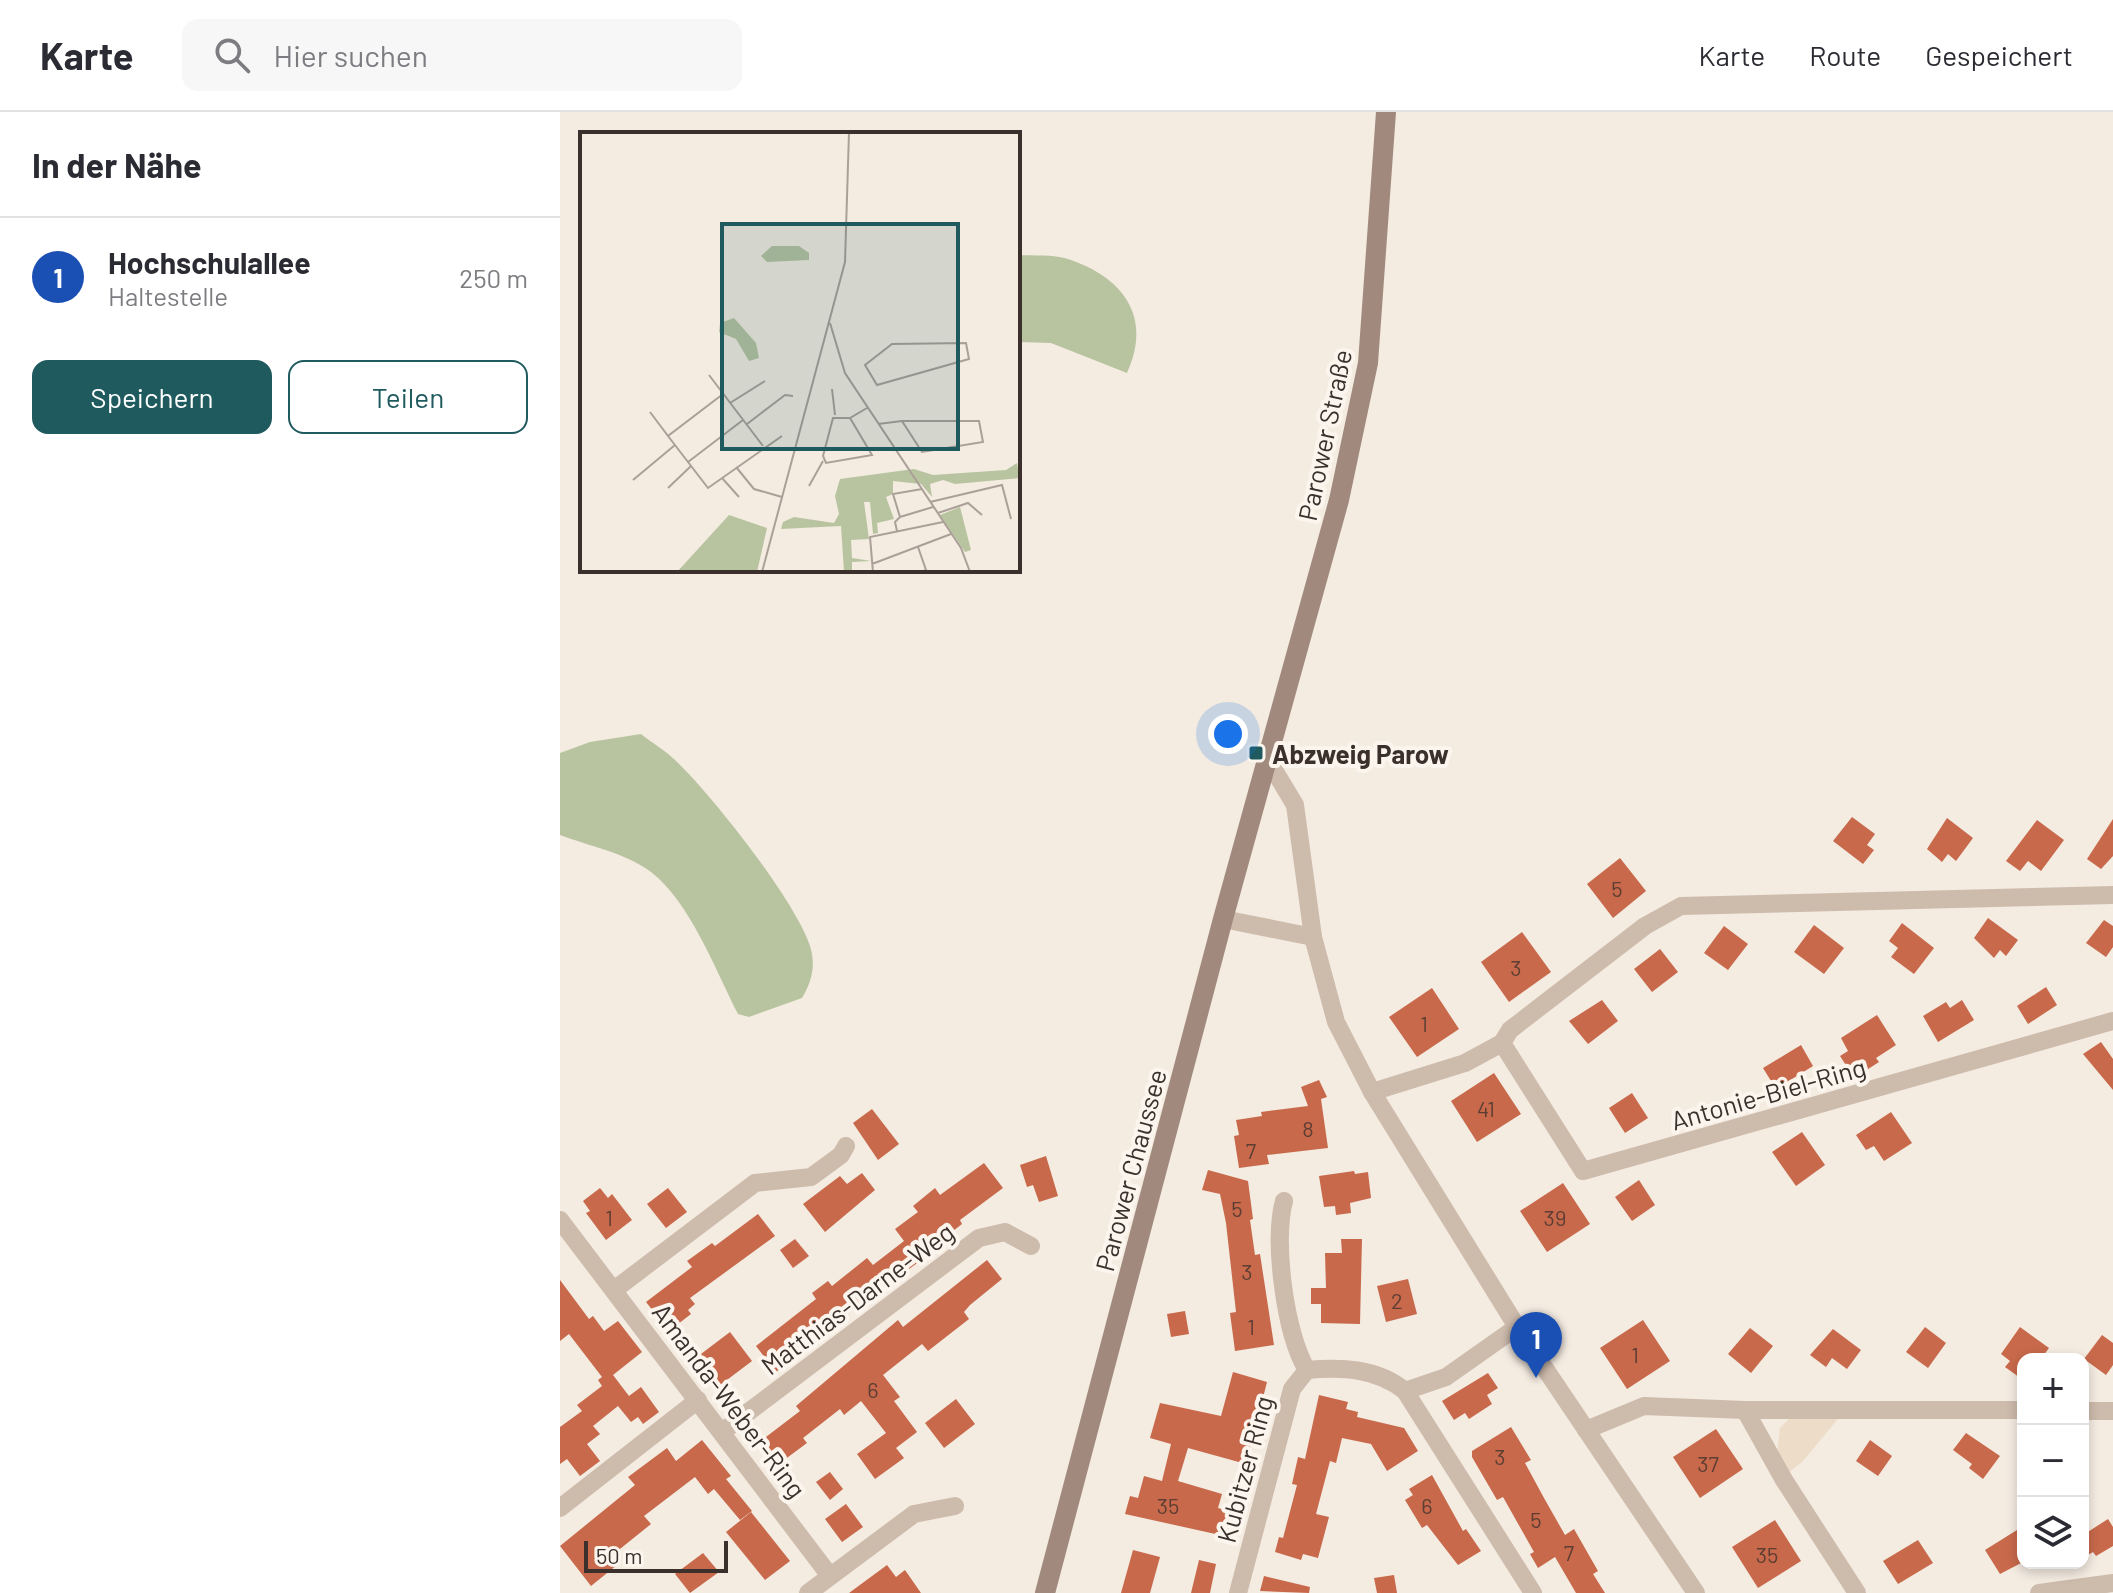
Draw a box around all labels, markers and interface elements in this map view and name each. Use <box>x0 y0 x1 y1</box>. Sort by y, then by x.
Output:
search box <box>182 19 742 91</box>
text: Karte <box>40 32 134 78</box>
icon: search <box>210 33 254 77</box>
text: Hier suchen <box>274 37 428 73</box>
text: Karte <box>1699 38 1765 72</box>
text: Route <box>1809 38 1881 72</box>
text: Gespeichert <box>1925 38 2073 72</box>
inset map <box>580 132 1020 572</box>
text: In der Nähe <box>32 144 202 185</box>
text: Hochschulallee <box>108 244 311 280</box>
text: 1 <box>53 262 63 293</box>
text: 250 m <box>459 262 528 293</box>
text: Haltestelle <box>108 280 228 311</box>
street label: Parower Straße <box>1291 347 1357 523</box>
button: Speichern <box>32 360 272 434</box>
button: Teilen <box>288 360 528 434</box>
your location <box>1208 714 1248 754</box>
place label: Abzweig Parow <box>1272 738 1449 769</box>
marker: Abzweig Parow <box>1247 744 1265 762</box>
house number: 5 <box>1611 875 1623 901</box>
house number: 3 <box>1510 954 1522 980</box>
house number: 1 <box>1420 1010 1428 1036</box>
street label: Antonie-Biel-Ring <box>1667 1050 1869 1136</box>
street label: Parower Chaussee <box>1088 1066 1172 1274</box>
house number: 41 <box>1477 1095 1495 1121</box>
house number: 8 <box>1302 1115 1314 1141</box>
house number: 7 <box>1246 1137 1256 1163</box>
house number: 5 <box>1231 1195 1243 1221</box>
house number: 1 <box>605 1204 613 1230</box>
house number: 39 <box>1544 1204 1566 1230</box>
street label: Matthias-Darne-Weg <box>755 1215 959 1381</box>
house number: 3 <box>1241 1258 1253 1284</box>
house number: 2 <box>1391 1287 1403 1313</box>
street label: Amanda-Weber-Ring <box>647 1297 813 1503</box>
pin: 1 <box>1510 1312 1562 1378</box>
house number: 1 <box>1247 1313 1255 1339</box>
house number: 1 <box>1631 1341 1639 1367</box>
map controls <box>2017 1353 2089 1569</box>
button: + <box>2017 1353 2089 1425</box>
house number: 6 <box>867 1376 879 1402</box>
street label: Kubitzer Ring <box>1210 1392 1278 1546</box>
button: − <box>2017 1425 2089 1497</box>
house number: 3 <box>1494 1443 1506 1469</box>
house number: 37 <box>1697 1450 1719 1476</box>
house number: 35 <box>1157 1492 1179 1518</box>
house number: 6 <box>1421 1492 1433 1518</box>
button: layers <box>2017 1497 2089 1569</box>
house number: 5 <box>1530 1506 1542 1532</box>
scale bar <box>584 1537 728 1573</box>
house number: 7 <box>1564 1539 1574 1565</box>
house number: 35 <box>1756 1541 1778 1567</box>
text: 50 m <box>596 1542 642 1568</box>

